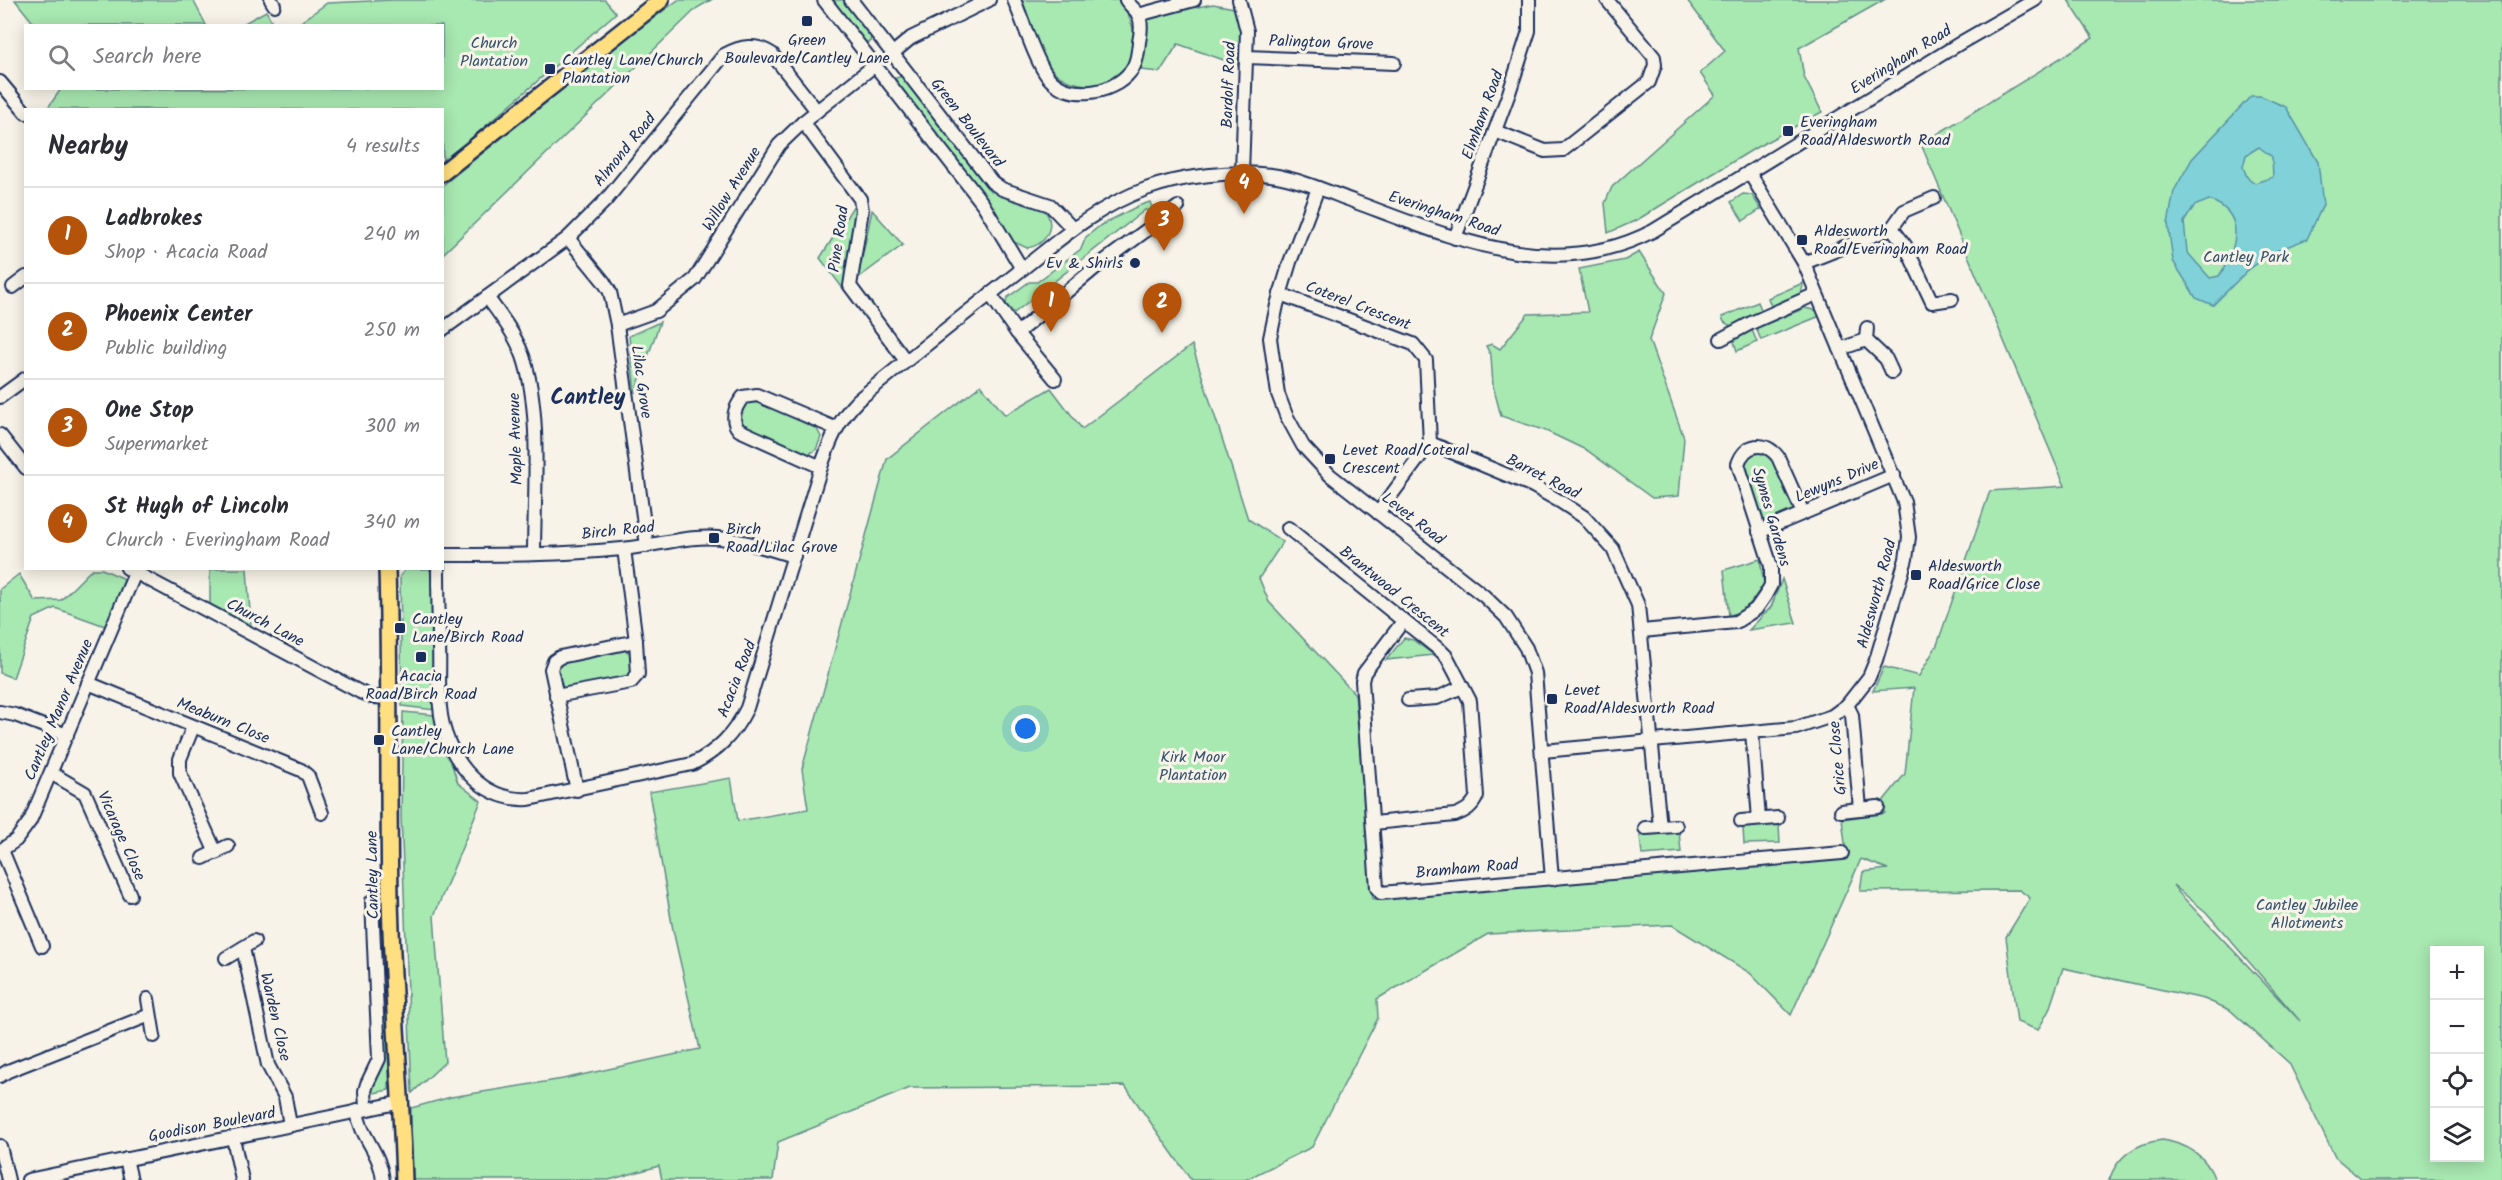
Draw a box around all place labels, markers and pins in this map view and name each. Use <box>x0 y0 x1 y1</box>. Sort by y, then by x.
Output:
marker: Green Boulevarde/Cantley Lane <box>800 14 814 28</box>
place label: Green Boulevarde/Cantley Lane <box>724 28 890 71</box>
place label: Cantley Lane/Church Plantation <box>562 48 703 91</box>
marker: Cantley Lane/Church Plantation <box>543 62 557 76</box>
place label: Everingham Road/Aldesworth Road <box>1800 110 1951 153</box>
marker: Everingham Road/Aldesworth Road <box>1781 124 1795 138</box>
pin: 4 <box>1224 164 1264 214</box>
pin: 3 <box>1144 202 1184 251</box>
place label: Aldesworth Road/Everingham Road <box>1814 219 1969 262</box>
marker: Aldesworth Road/Everingham Road <box>1795 233 1809 247</box>
place label: Ev & Shirls <box>1046 251 1123 276</box>
marker: Ev & Shirls <box>1128 256 1142 270</box>
pin: 1 <box>1032 282 1070 332</box>
pin: 2 <box>1142 284 1182 333</box>
place label: Levet Road/Coteral Crescent <box>1342 438 1469 481</box>
marker: Levet Road/Coteral Crescent <box>1323 452 1337 466</box>
place label: Birch Road/Lilac Grove <box>726 517 838 560</box>
marker: Birch Road/Lilac Grove <box>707 531 721 545</box>
place label: Aldesworth Road/Grice Close <box>1928 554 2040 597</box>
marker: Aldesworth Road/Grice Close <box>1909 568 1923 582</box>
place label: Cantley Lane/Birch Road <box>412 607 524 650</box>
marker: Cantley Lane/Birch Road <box>393 621 407 635</box>
marker: Acacia Road/Birch Road <box>414 650 428 664</box>
place label: Acacia Road/Birch Road <box>365 664 478 707</box>
place label: Levet Road/Aldesworth Road <box>1564 678 1715 721</box>
marker: Levet Road/Aldesworth Road <box>1545 692 1559 706</box>
place label: Cantley Lane/Church Lane <box>391 719 514 762</box>
marker: Cantley Lane/Church Lane <box>372 733 386 747</box>

